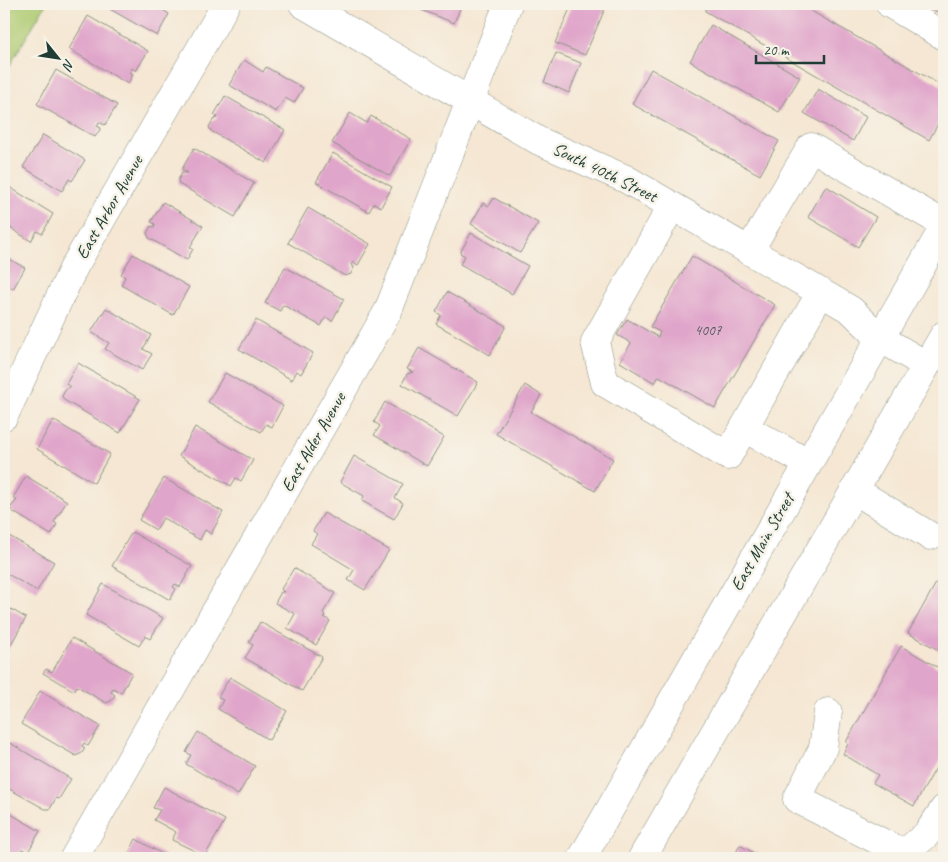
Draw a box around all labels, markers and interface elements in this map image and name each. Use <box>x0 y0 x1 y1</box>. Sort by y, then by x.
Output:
north arrow <box>32 32 82 82</box>
scale bar <box>756 32 823 64</box>
text: 20 m <box>763 41 790 60</box>
text: N <box>58 56 78 74</box>
street label: South 40th Street <box>549 137 663 208</box>
street label: East Arbor Avenue <box>71 150 148 263</box>
house number: 4007 <box>694 321 723 340</box>
street label: East Alder Avenue <box>276 387 351 496</box>
street label: East Main Street <box>725 487 800 595</box>

